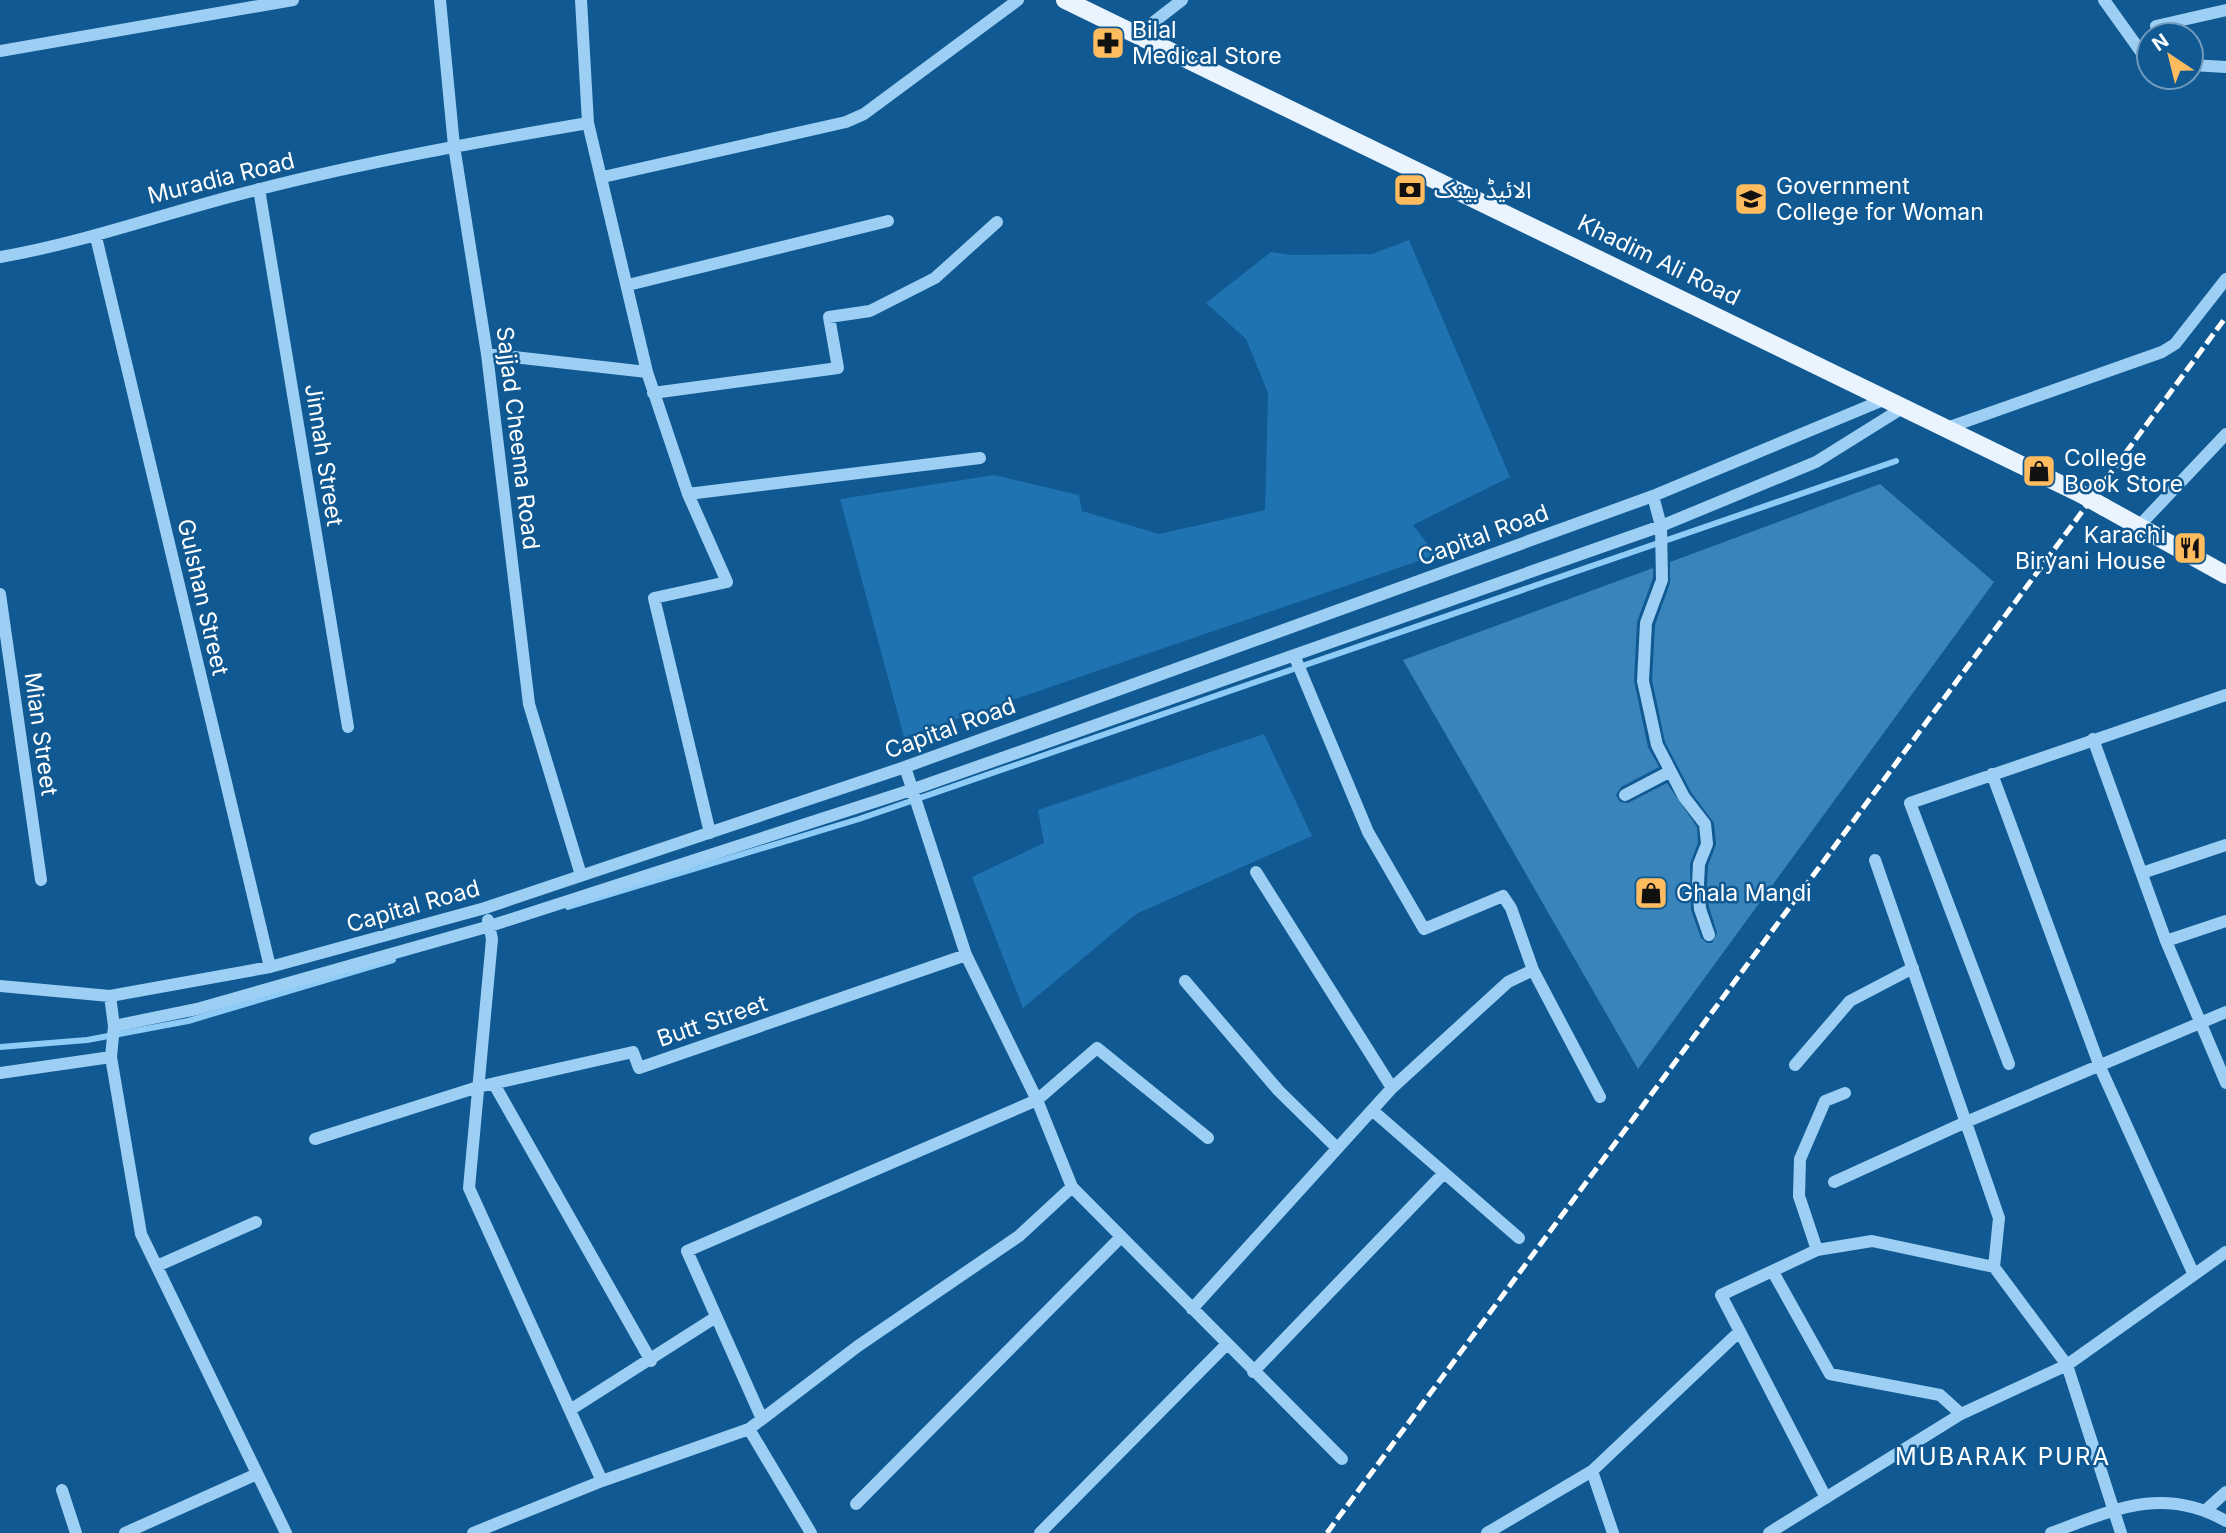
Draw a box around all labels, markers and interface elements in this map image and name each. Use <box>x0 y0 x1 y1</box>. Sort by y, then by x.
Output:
place label: Bilal Medical Store <box>1132 16 1282 70</box>
north arrow <box>2135 21 2205 91</box>
pharmacy icon: Bilal Medical Store <box>1089 24 1127 62</box>
text: N <box>2148 29 2173 56</box>
street label: Muradia Road <box>145 146 297 210</box>
bank icon: الائیڈ بینک <box>1391 171 1429 209</box>
place label: Government College for Woman <box>1776 172 1984 226</box>
place label: الائیڈ بینک <box>1434 176 1531 204</box>
school or university icon: Government College for Woman <box>1732 180 1770 218</box>
street label: Khadim Ali Road <box>1573 209 1745 311</box>
street label: Sajjad Cheema Road <box>490 325 546 551</box>
street label: Jinnah Street <box>299 382 349 529</box>
place label: College Book Store <box>2064 444 2183 498</box>
shop icon: College Book Store <box>2020 452 2058 490</box>
street label: Capital Road <box>1414 498 1552 572</box>
street label: Gulshan Street <box>171 516 235 679</box>
place label: Karachi Biryani House <box>2015 521 2166 575</box>
restaurant icon: Karachi Biryani House <box>2171 529 2209 567</box>
street label: Mian Street <box>18 671 64 798</box>
street label: Capital Road <box>881 691 1019 765</box>
street label: Capital Road <box>343 874 483 938</box>
shop icon: Ghala Mandi <box>1632 874 1670 912</box>
place label: Ghala Mandi <box>1676 879 1812 907</box>
street label: Butt Street <box>653 989 771 1053</box>
district label: MUBARAK PURA <box>1895 1442 2111 1471</box>

